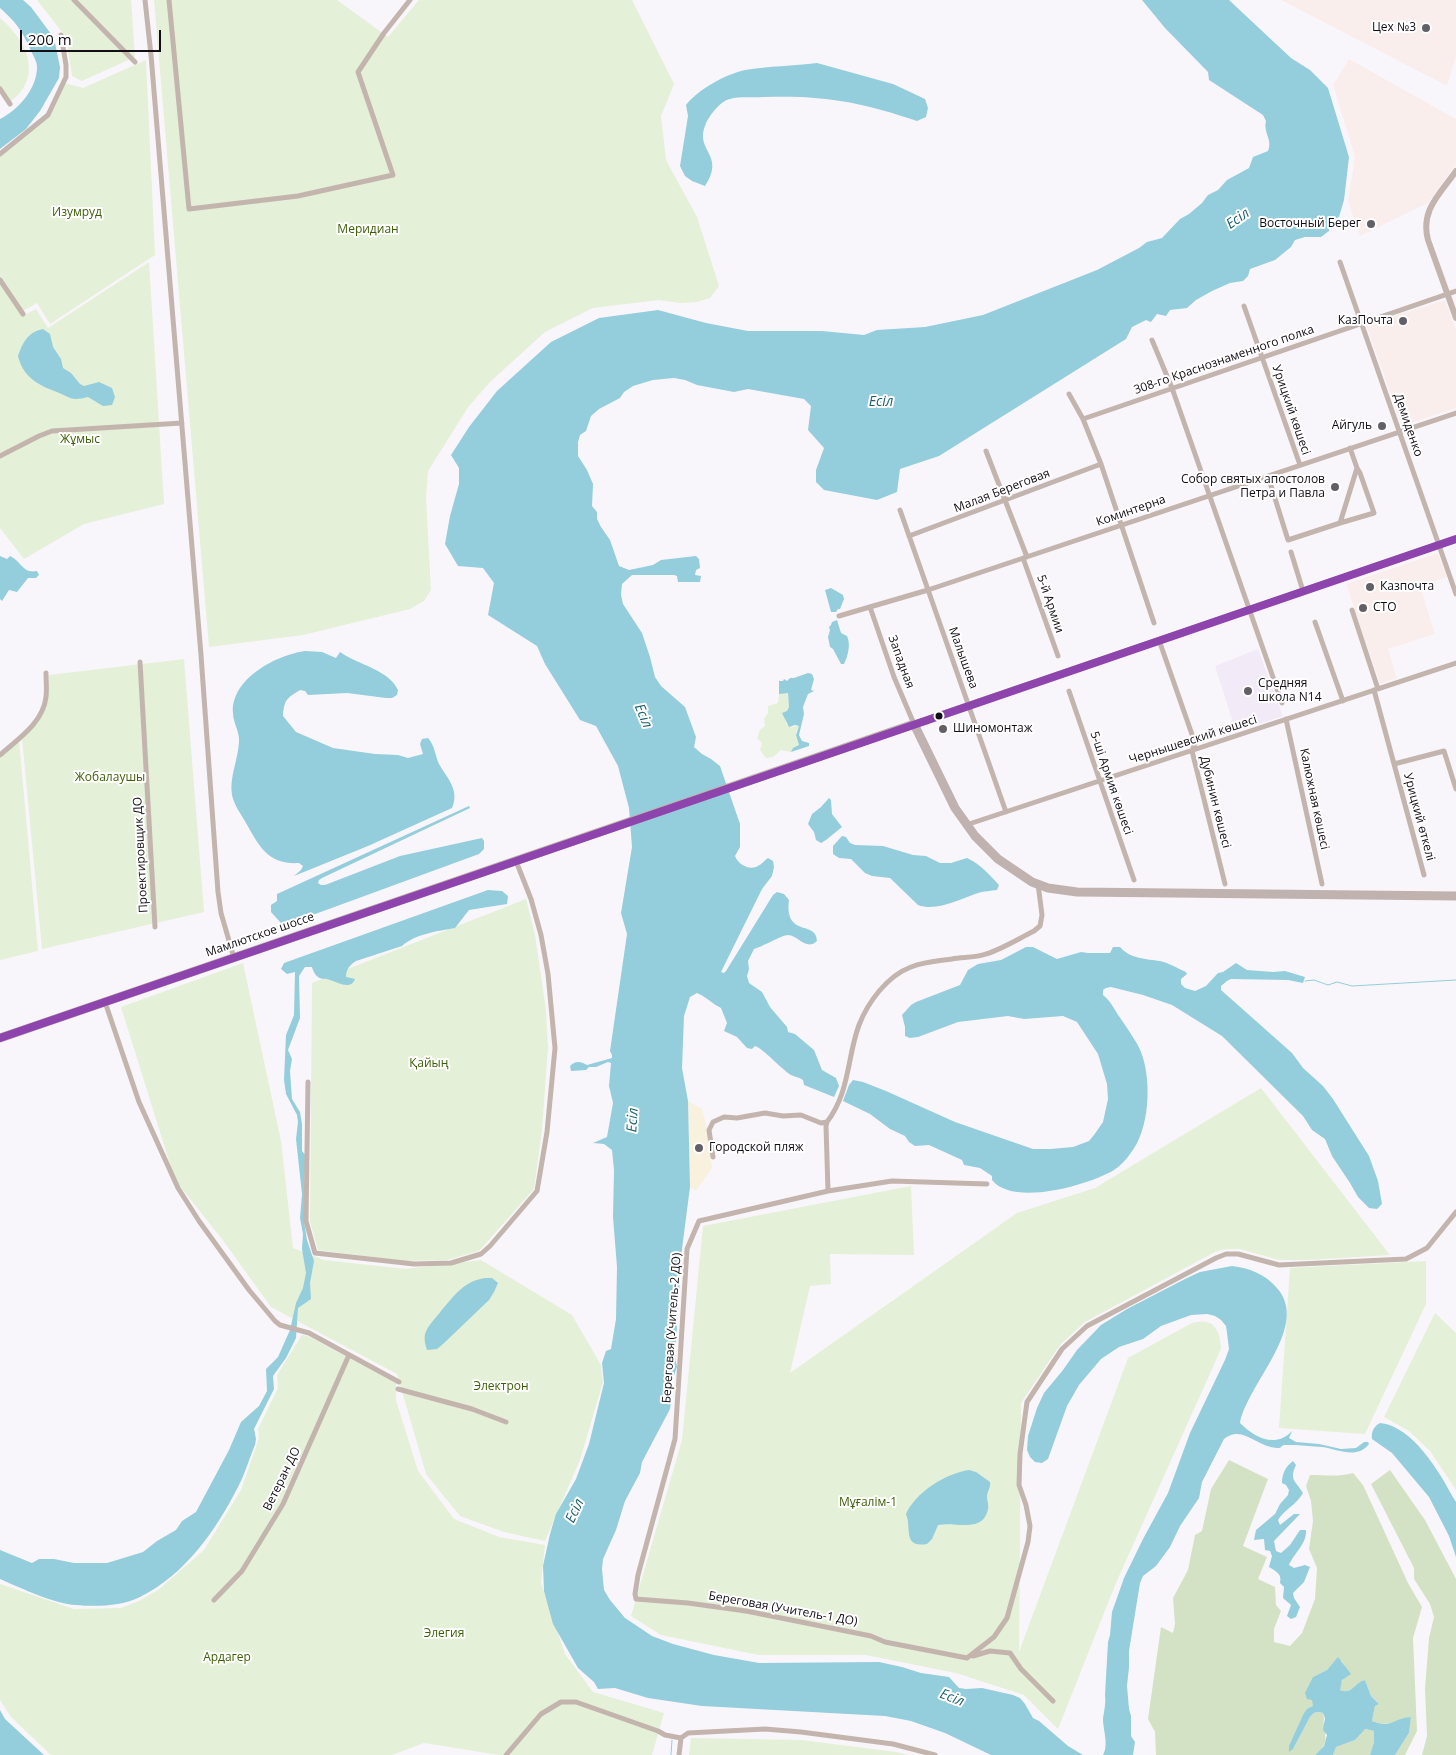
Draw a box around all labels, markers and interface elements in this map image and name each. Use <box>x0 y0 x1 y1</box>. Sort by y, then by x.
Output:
scale bar <box>22 20 164 52</box>
place label: Цех №3 <box>1372 21 1416 35</box>
marker: Цех №3 <box>1420 22 1432 34</box>
text: 200 m <box>28 29 72 49</box>
water label: Есіл <box>1223 205 1253 233</box>
park label: Изумруд <box>52 206 102 220</box>
place label: Восточный Берег <box>1259 217 1361 231</box>
marker: Восточный Берег <box>1365 218 1377 230</box>
park label: Меридиан <box>337 223 399 237</box>
place label: КазПочта <box>1338 314 1393 328</box>
marker: КазПочта <box>1397 315 1409 327</box>
street label: 308-го Краснознаменного полка <box>1132 322 1316 398</box>
street label: Урицкий көшесі <box>1269 363 1313 457</box>
street label: Демиденко <box>1390 391 1426 459</box>
water label: Есіл <box>869 394 893 410</box>
place label: Айгуль <box>1332 419 1372 433</box>
marker: Айгуль <box>1376 420 1388 432</box>
park label: Жұмыс <box>60 433 100 447</box>
street label: Малая Береговая <box>952 466 1052 516</box>
place label: Собор святых апостолов Петра и Павла <box>1181 473 1325 501</box>
marker: Собор святых апостолов Петра и Павла <box>1329 481 1341 493</box>
street label: Коминтерна <box>1094 492 1168 530</box>
street label: 5-й Армии <box>1033 573 1067 635</box>
place label: Казпочта <box>1380 580 1434 594</box>
marker: Казпочта <box>1364 581 1376 593</box>
place label: СТО <box>1373 601 1397 615</box>
marker: СТО <box>1357 602 1369 614</box>
street label: Малышева <box>945 625 981 691</box>
street label: Западная <box>885 633 917 691</box>
place label: Средняя школа N14 <box>1258 677 1322 705</box>
marker: Средняя школа N14 <box>1242 685 1254 697</box>
water label: Есіл <box>630 701 656 731</box>
unlabelled marker <box>934 711 944 721</box>
street label: Чернышевский көшесі <box>1127 713 1259 767</box>
place label: Шиномонтаж <box>953 722 1033 736</box>
marker: Шиномонтаж <box>937 723 949 735</box>
street label: 5-ші Армия көшесі <box>1087 729 1135 837</box>
street label: Калюжная көшесі <box>1296 747 1332 851</box>
street label: Дубинин көшесі <box>1197 754 1233 850</box>
park label: Жобалаушы <box>75 771 145 785</box>
street label: Урицкий өткелі <box>1400 772 1438 862</box>
street label: Проектировщик ДО <box>131 797 151 913</box>
street label: Мамлютское шоссе <box>204 910 316 960</box>
park label: Қайың <box>409 1057 449 1071</box>
water label: Есіл <box>624 1107 642 1133</box>
place label: Городской пляж <box>709 1141 804 1155</box>
marker: Городской пляж <box>693 1142 705 1154</box>
street label: Береговая (Учитель-2 ДО) <box>660 1252 684 1404</box>
park label: Электрон <box>473 1380 529 1394</box>
street label: Ветеран ДО <box>260 1445 304 1513</box>
water label: Есіл <box>562 1496 588 1526</box>
park label: Мұғалім-1 <box>839 1496 897 1510</box>
street label: Береговая (Учитель-1 ДО) <box>707 1589 859 1629</box>
park label: Элегия <box>424 1627 464 1641</box>
park label: Ардагер <box>203 1651 251 1665</box>
water label: Есіл <box>937 1686 967 1710</box>

